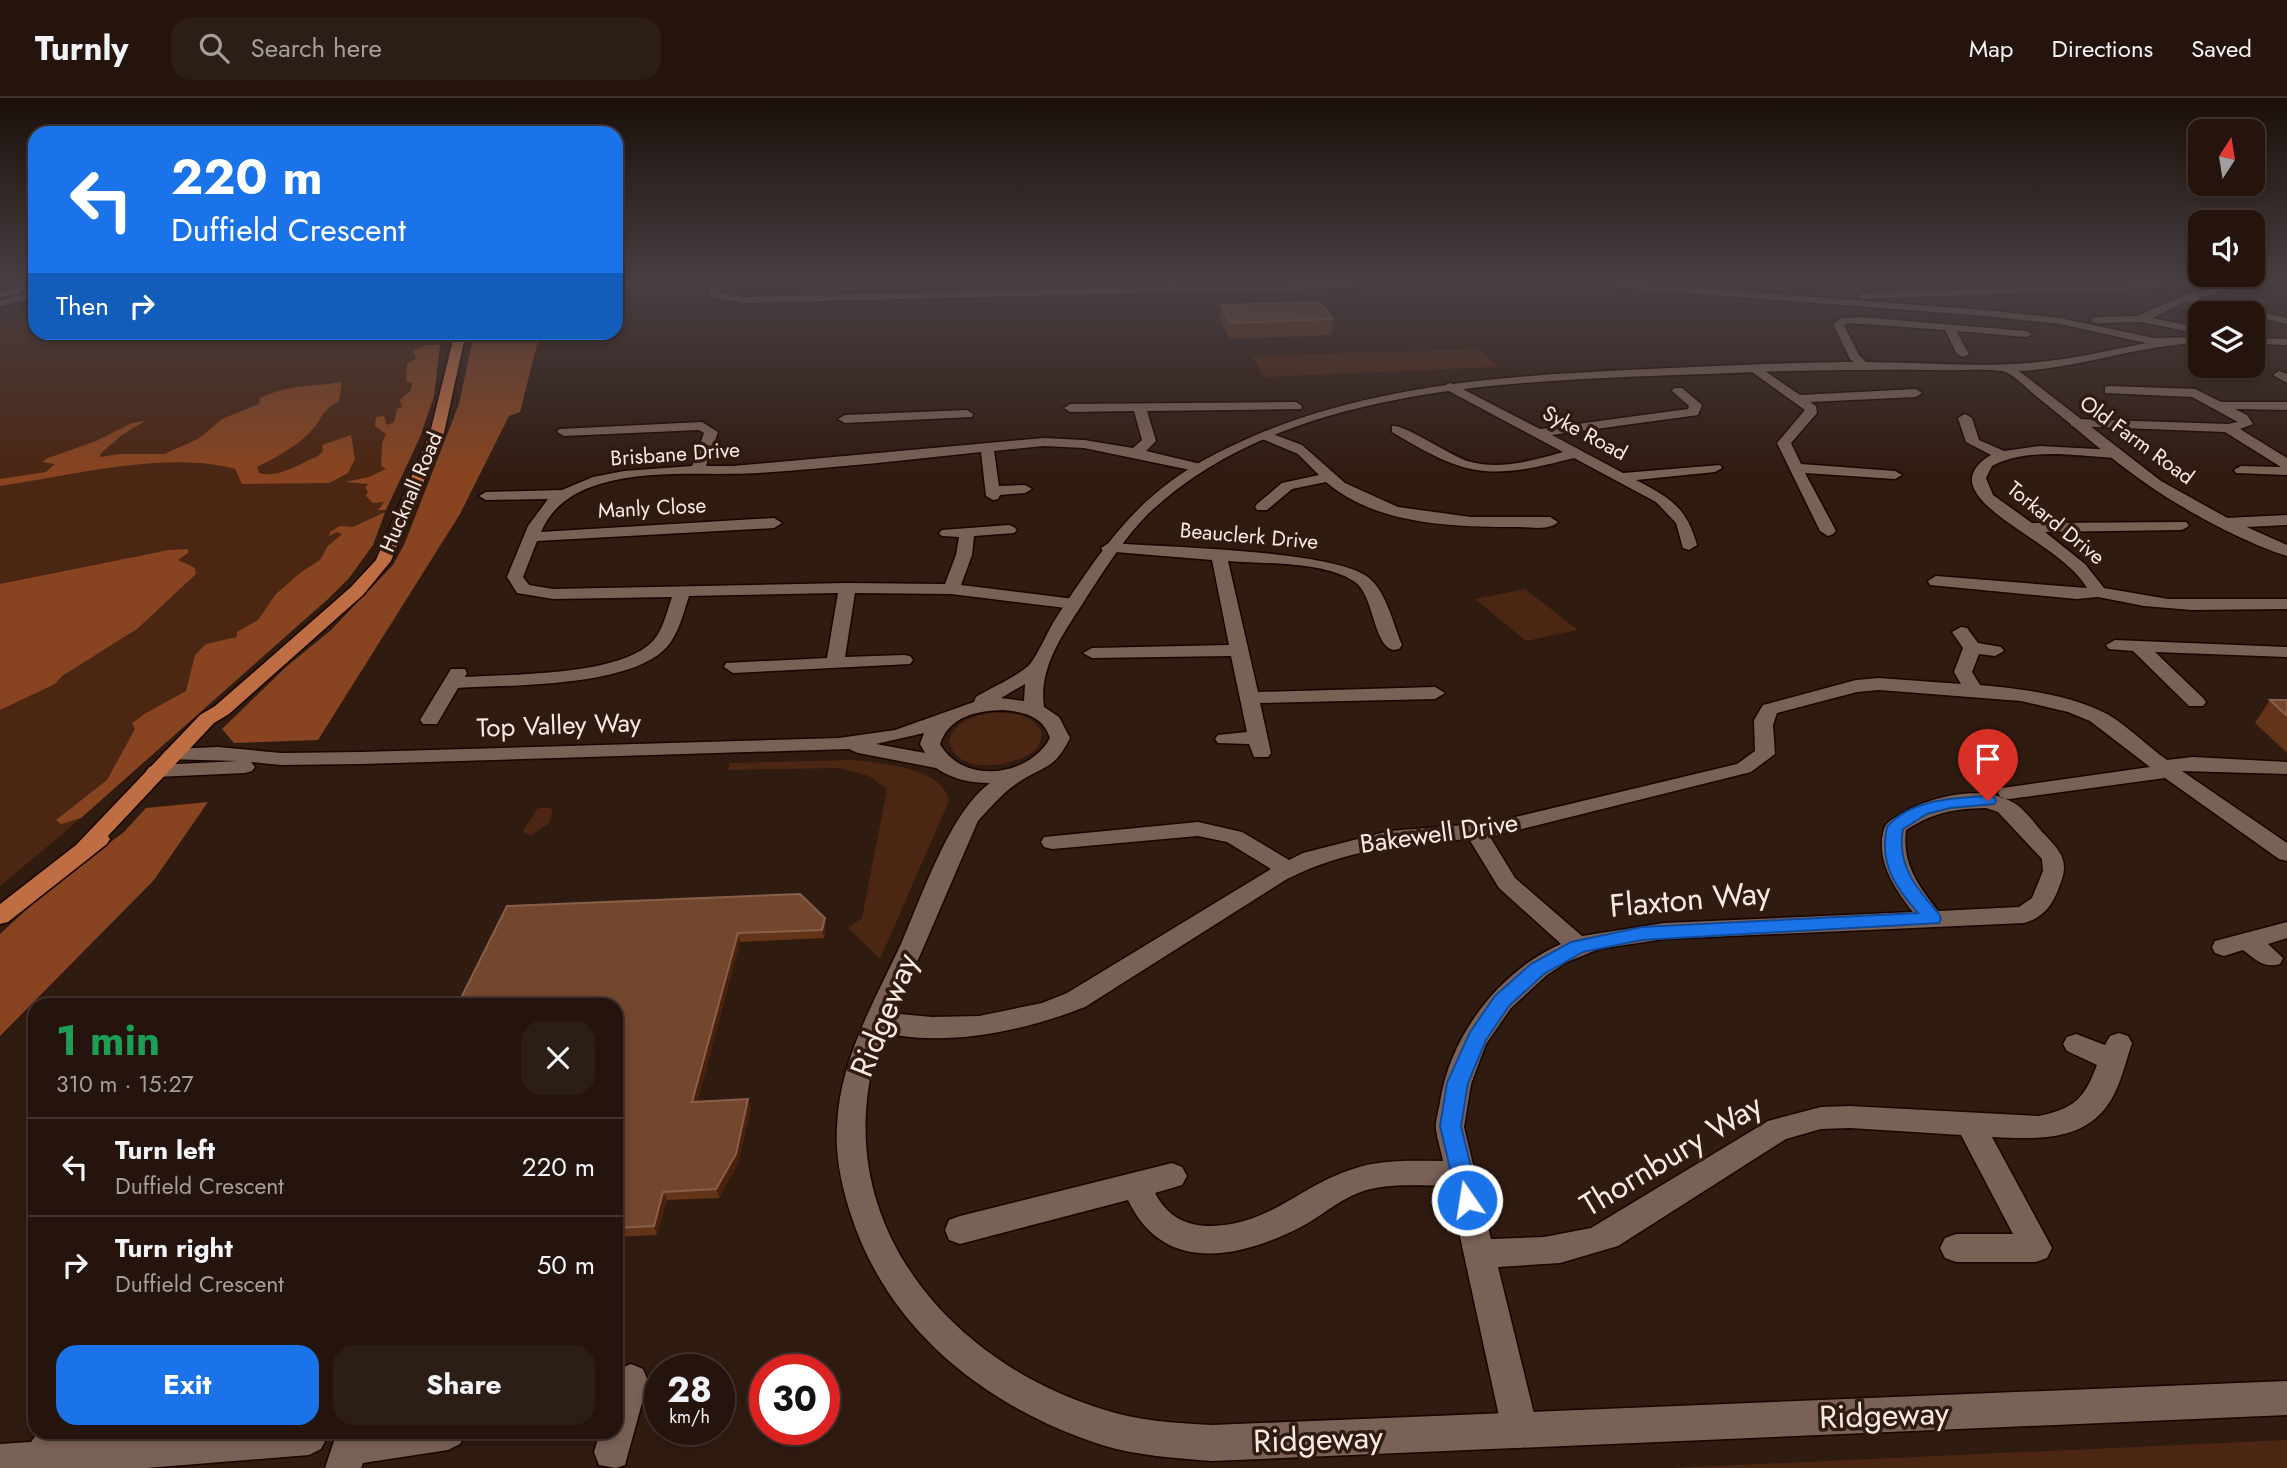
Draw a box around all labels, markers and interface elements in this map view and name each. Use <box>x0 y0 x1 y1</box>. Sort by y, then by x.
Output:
search box <box>171 17 661 80</box>
text: Turnly <box>35 25 129 72</box>
icon: search <box>195 29 233 67</box>
text: Search here <box>251 29 382 67</box>
text: Map <box>1969 31 2014 66</box>
text: Directions <box>2052 31 2153 66</box>
text: Saved <box>2191 31 2252 66</box>
north arrow <box>2188 119 2264 196</box>
map controls <box>2188 119 2265 378</box>
text: 220 m <box>171 142 323 212</box>
icon: left <box>56 154 147 245</box>
text: Duffield Crescent <box>171 207 406 253</box>
button: sound <box>2188 210 2265 287</box>
text: Then <box>56 287 109 325</box>
icon: right <box>123 287 161 325</box>
button: layers <box>2188 301 2265 378</box>
street label: Old Farm Road <box>2074 388 2200 492</box>
street label: Syke Road <box>1537 398 1633 468</box>
street label: Hucknall Road <box>372 427 450 557</box>
street label: Brisbane Drive <box>609 434 741 473</box>
street label: Torkard Drive <box>2001 474 2111 572</box>
street label: Manly Close <box>597 490 707 526</box>
street label: Beauclerk Drive <box>1179 515 1320 557</box>
street label: Top Valley Way <box>476 703 642 747</box>
pin <box>1958 729 2018 801</box>
icon: arrive <box>1969 740 2007 778</box>
street label: Bakewell Drive <box>1357 803 1521 863</box>
street label: Flaxton Way <box>1608 869 1773 929</box>
street label: Ridgeway <box>838 945 930 1084</box>
text: 1 min <box>56 1010 160 1071</box>
button: close <box>521 1021 595 1095</box>
text: 310 m · 15:27 <box>56 1067 194 1101</box>
street label: Thornbury Way <box>1571 1082 1772 1228</box>
text: Turn left <box>115 1131 215 1169</box>
icon: left <box>56 1148 94 1186</box>
text: 220 m <box>522 1148 595 1186</box>
position arrow <box>1430 1163 1504 1237</box>
text: Duffield Crescent <box>115 1169 284 1203</box>
text: Turn right <box>115 1229 233 1267</box>
icon: right <box>56 1246 94 1284</box>
text: 50 m <box>537 1246 595 1284</box>
text: Duffield Crescent <box>115 1267 284 1301</box>
button: Exit <box>56 1345 319 1425</box>
button: Share <box>333 1345 595 1425</box>
speed limit sign: 30 <box>749 1354 840 1445</box>
text: 28 <box>667 1365 712 1415</box>
street label: Ridgeway <box>1818 1390 1951 1440</box>
text: km/h <box>669 1404 710 1430</box>
street label: Ridgeway <box>1252 1414 1385 1464</box>

